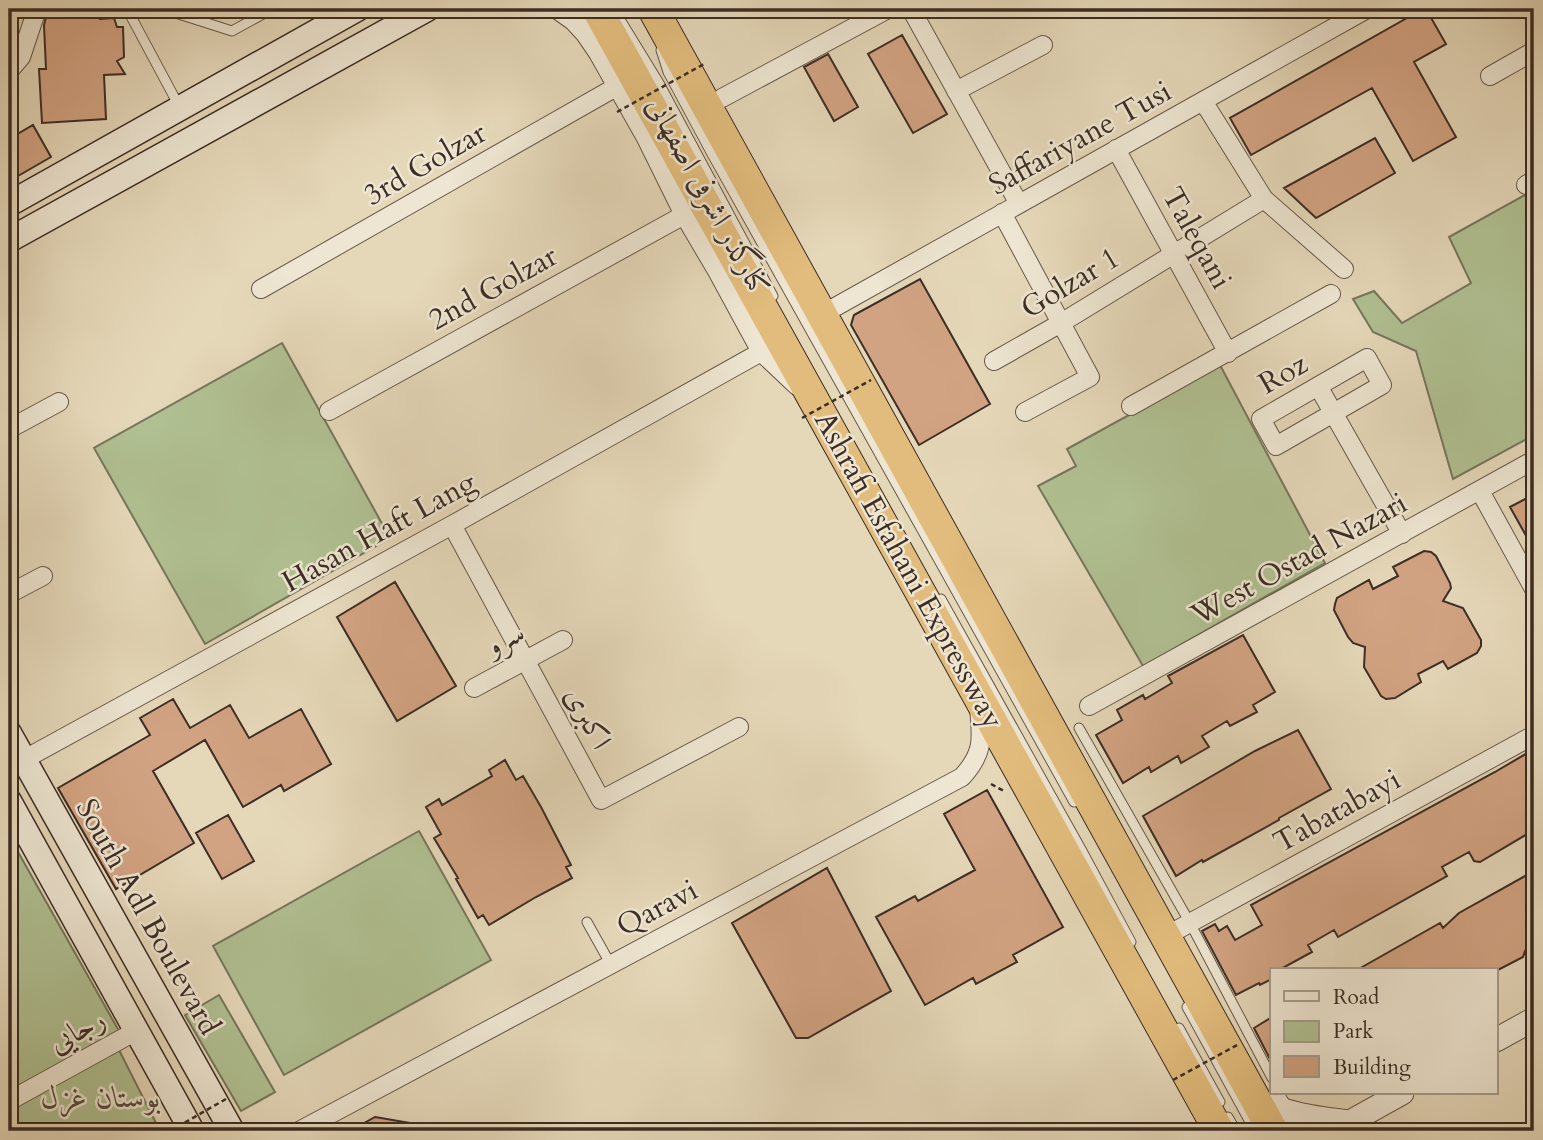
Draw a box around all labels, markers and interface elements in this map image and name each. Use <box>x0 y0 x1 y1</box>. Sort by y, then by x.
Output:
street label: Saffariyane Tusi <box>981 71 1179 205</box>
street label: کنارگذر اشرفی اصفهانی <box>636 89 781 303</box>
street label: 3rd Golzar <box>356 112 494 216</box>
street label: Taleqani <box>1152 180 1242 296</box>
street label: 2nd Golzar <box>421 236 565 340</box>
street label: Golzar 1 <box>1013 238 1127 328</box>
street label: Roz <box>1251 343 1316 404</box>
street label: Ashrafi Esfahani Expressway <box>804 404 1014 736</box>
street label: Hasan Haft Lang <box>275 462 483 602</box>
street label: West Ostad Nazari <box>1183 483 1414 636</box>
street label: سرو <box>476 612 532 668</box>
street label: اکبری <box>554 679 622 757</box>
street label: Tabatabayi <box>1266 759 1408 863</box>
street label: South Adl Boulevard <box>66 792 230 1042</box>
street label: Qaravi <box>609 870 705 946</box>
legend <box>1270 968 1498 1094</box>
text: Road <box>1333 983 1379 1012</box>
street label: رجایی <box>41 999 113 1063</box>
text: Park <box>1333 1017 1374 1046</box>
text: Building <box>1333 1053 1411 1082</box>
park label: بوستان غزل <box>41 1077 161 1118</box>

